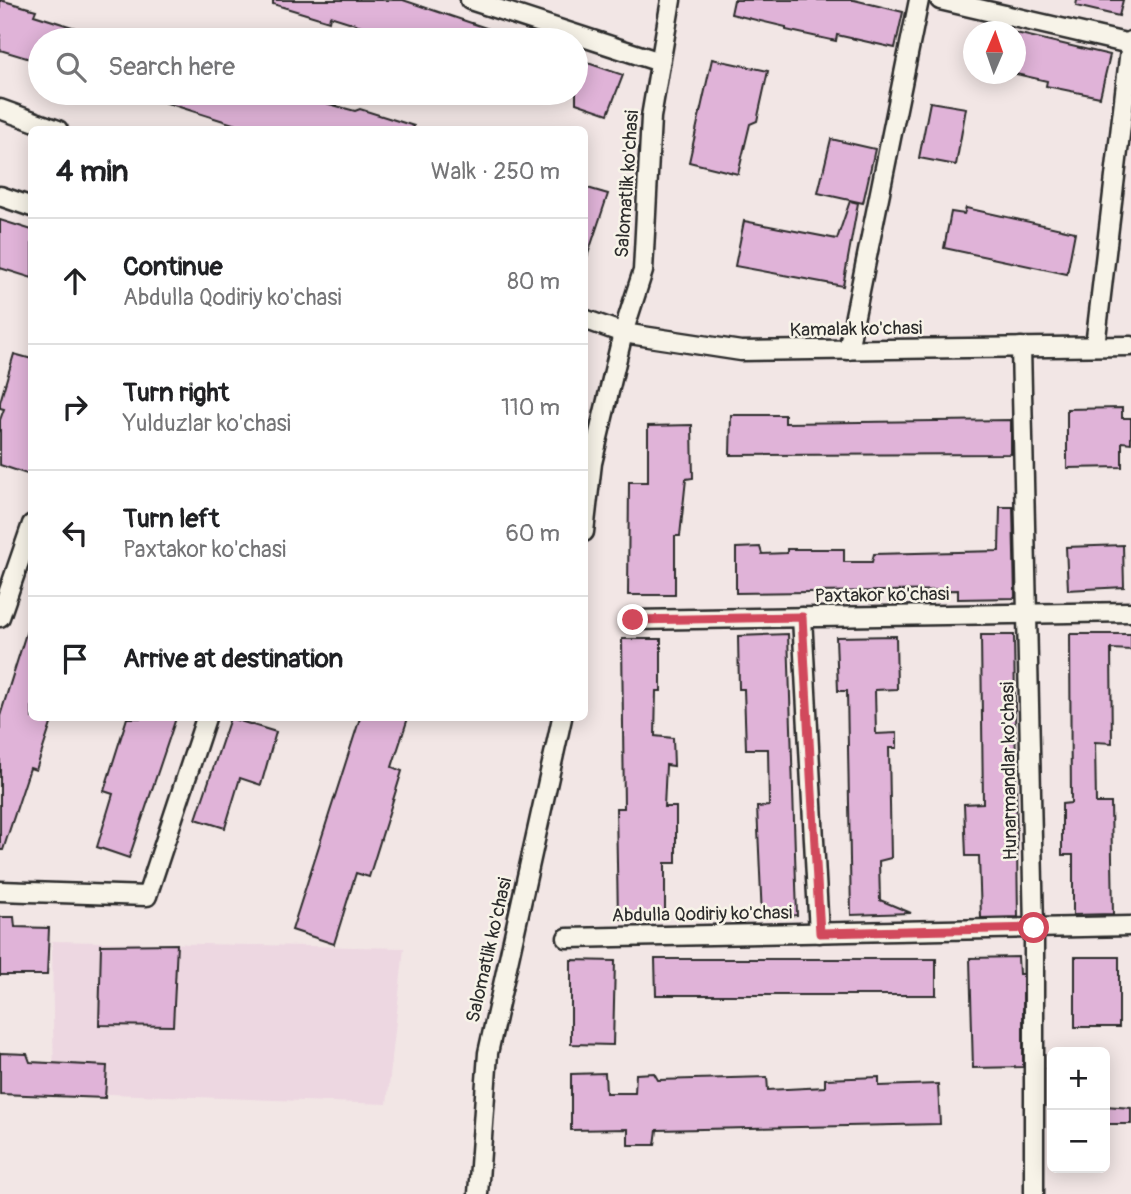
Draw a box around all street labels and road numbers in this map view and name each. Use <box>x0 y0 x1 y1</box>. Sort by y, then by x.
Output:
street label: Salomatlik ko'chasi <box>610 109 644 259</box>
street label: Kamalak ko'chasi <box>790 316 922 342</box>
street label: Paxtakor ko'chasi <box>814 582 950 608</box>
street label: Hunarmandlar ko'chasi <box>995 682 1023 860</box>
street label: Salomatlik ko'chasi <box>461 875 517 1025</box>
street label: Abdulla Qodiriy ko'chasi <box>611 900 793 928</box>

